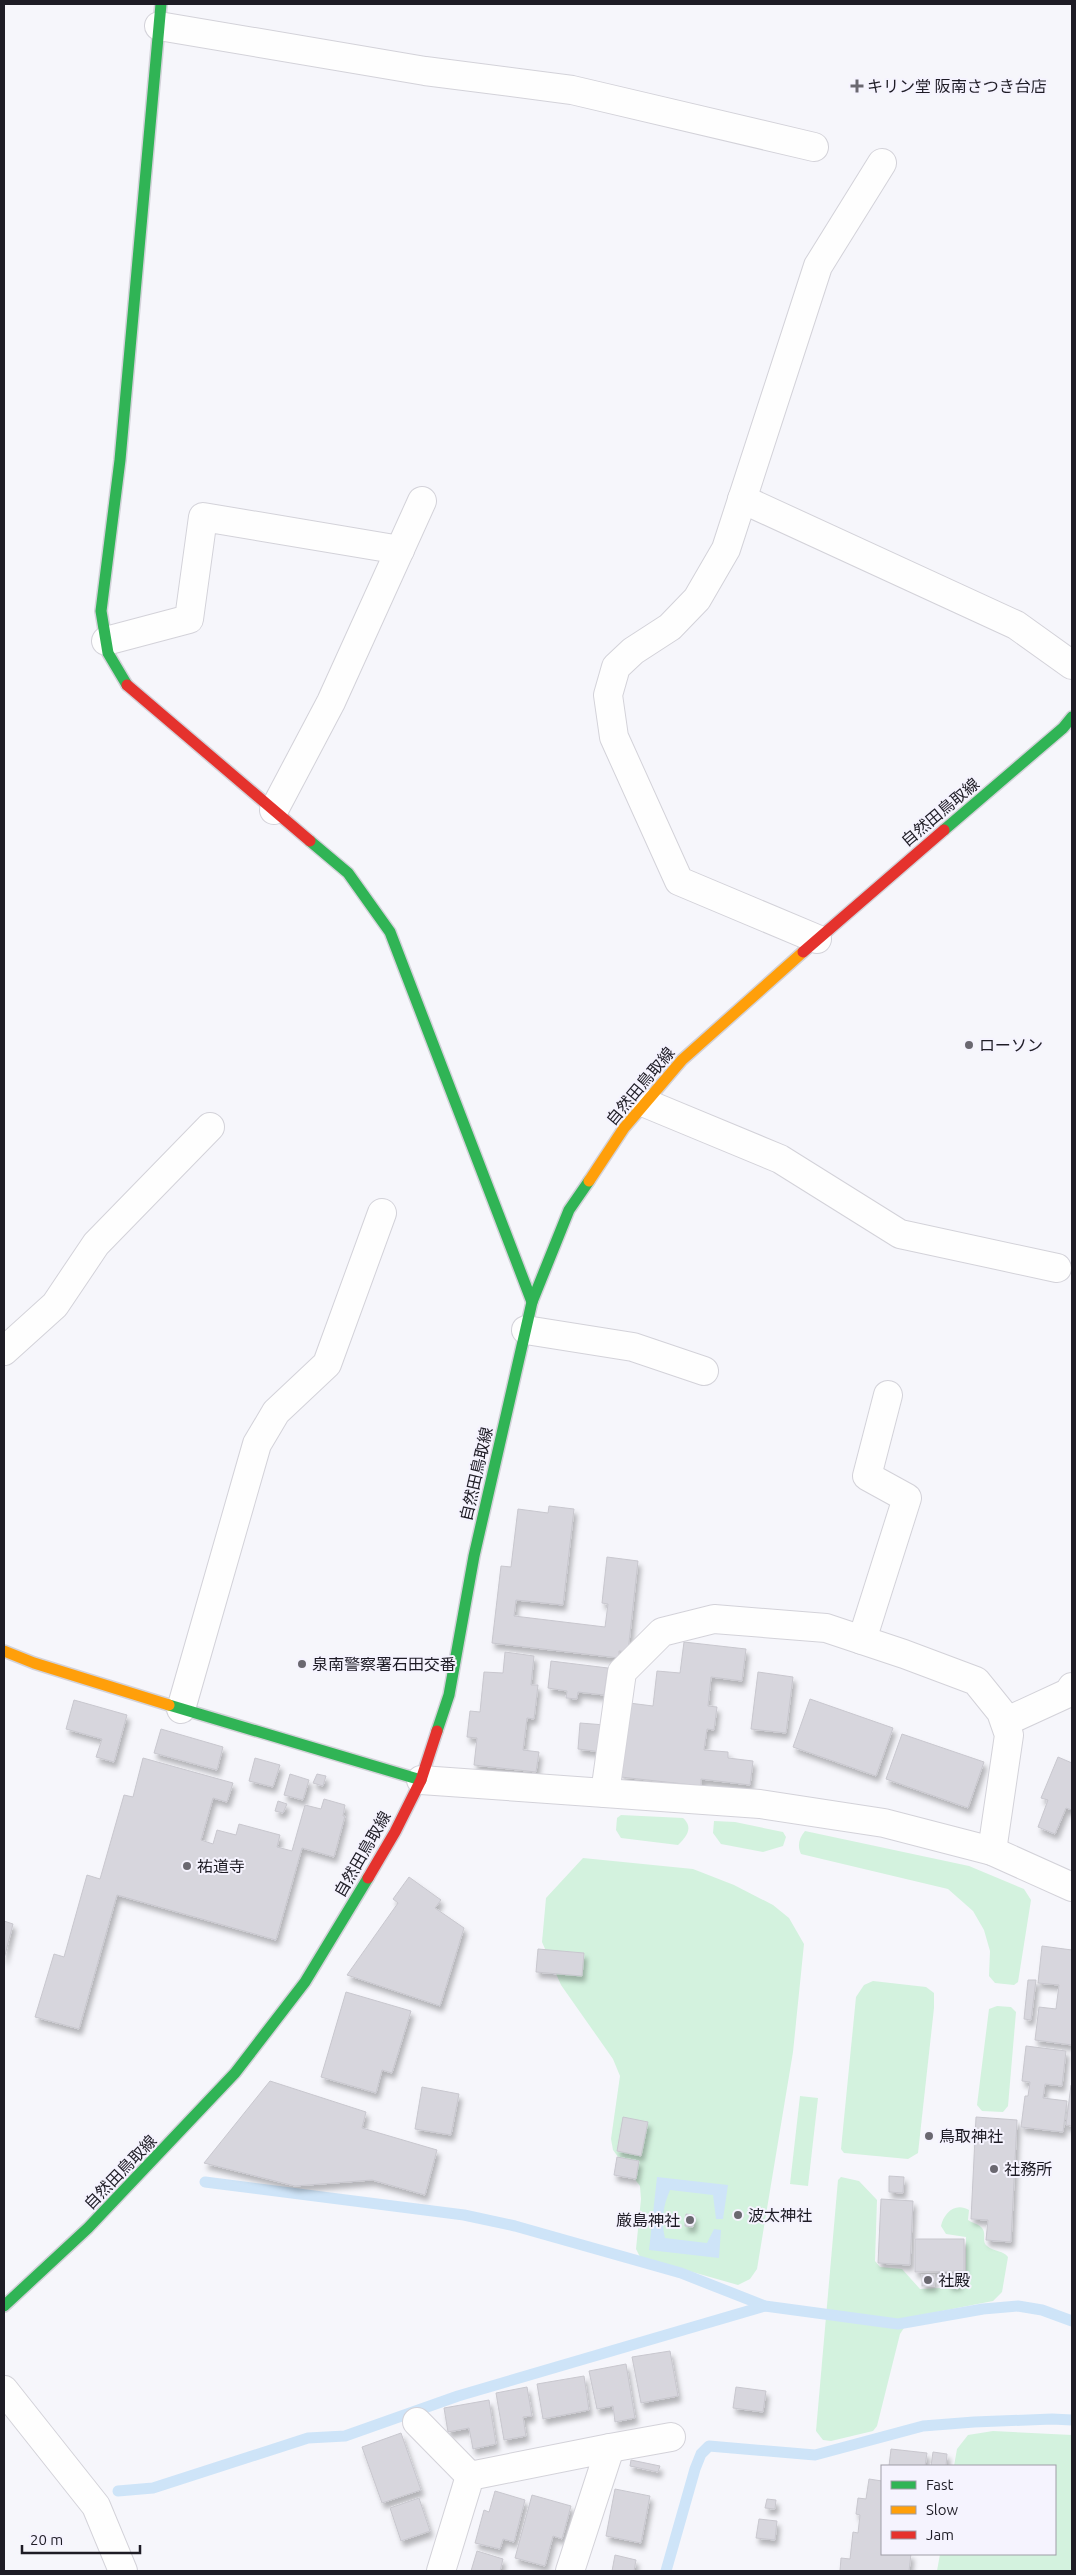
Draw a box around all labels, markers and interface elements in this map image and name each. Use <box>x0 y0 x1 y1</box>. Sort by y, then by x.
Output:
place label: キリン堂 阪南さつき台店 <box>867 77 1047 95</box>
marker: キリン堂 阪南さつき台店 <box>851 80 863 92</box>
street label: 自然田鳥取線 <box>897 774 983 850</box>
place label: ローソン <box>979 1036 1043 1054</box>
marker: ローソン <box>963 1039 975 1051</box>
street label: 自然田鳥取線 <box>602 1043 678 1129</box>
street label: 自然田鳥取線 <box>456 1425 496 1523</box>
place label: 泉南警察署石田交番 <box>312 1655 456 1673</box>
marker: 泉南警察署石田交番 <box>296 1658 308 1670</box>
street label: 自然田鳥取線 <box>330 1808 394 1900</box>
place label: 祐道寺 <box>197 1857 245 1875</box>
marker: 祐道寺 <box>181 1860 193 1872</box>
place label: 鳥取神社 <box>939 2127 1003 2145</box>
marker: 鳥取神社 <box>923 2130 935 2142</box>
street label: 自然田鳥取線 <box>80 2131 160 2213</box>
place label: 社務所 <box>1004 2160 1052 2178</box>
marker: 社務所 <box>988 2163 1000 2175</box>
place label: 波太神社 <box>748 2206 812 2224</box>
marker: 波太神社 <box>732 2209 744 2221</box>
place label: 厳島神社 <box>616 2211 680 2229</box>
marker: 厳島神社 <box>684 2214 696 2226</box>
place label: 社殿 <box>938 2271 970 2289</box>
marker: 社殿 <box>922 2274 934 2286</box>
legend <box>881 2465 1056 2555</box>
text: Fast <box>926 2476 954 2493</box>
text: Slow <box>926 2501 959 2518</box>
scale bar <box>22 2522 140 2554</box>
text: Jam <box>926 2526 954 2543</box>
text: 20 m <box>30 2531 63 2548</box>

